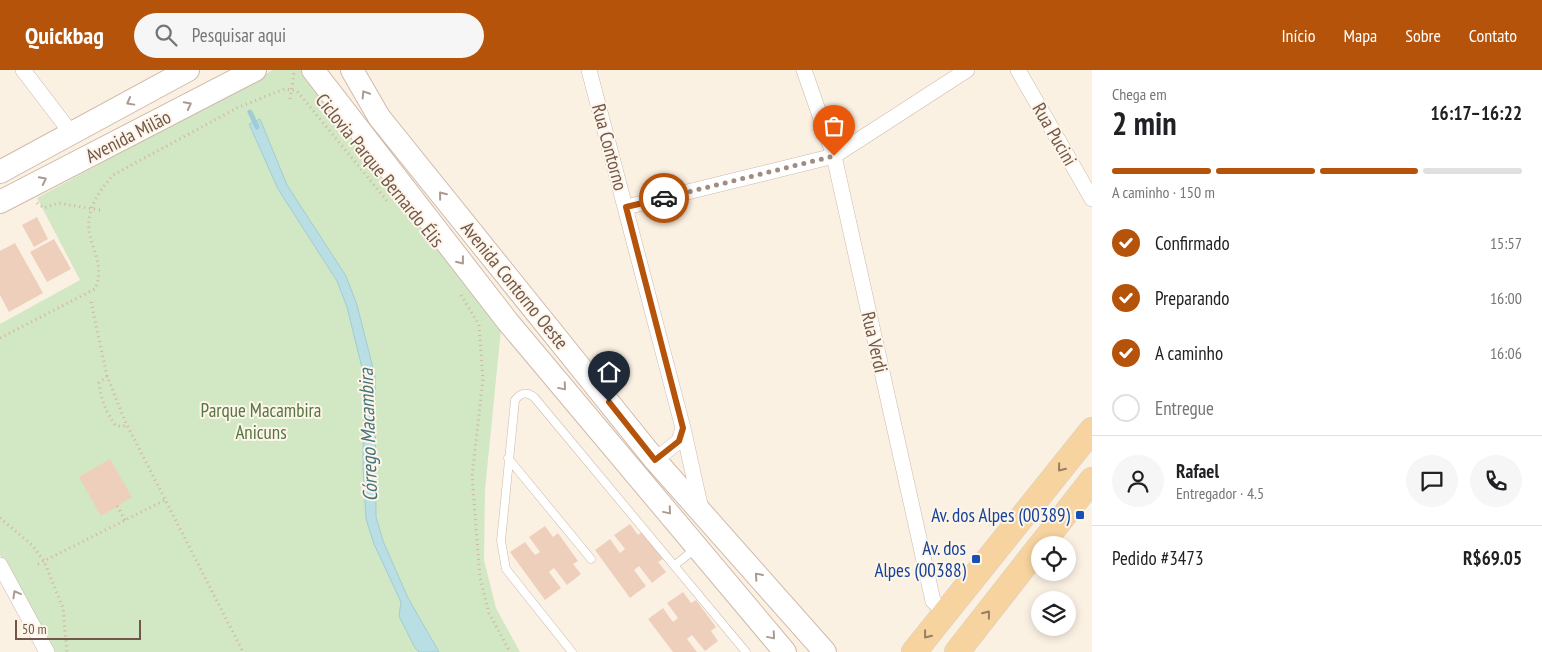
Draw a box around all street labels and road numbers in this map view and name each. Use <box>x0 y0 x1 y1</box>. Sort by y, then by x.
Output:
street label: Ciclovia Parque Bernardo Élis <box>311 88 449 252</box>
street label: Rua Pucini <box>1027 98 1083 170</box>
street label: Rua Contorno <box>587 101 633 193</box>
street label: Avenida Milão <box>81 104 175 168</box>
street label: Avenida Contorno Oeste <box>456 216 574 354</box>
street label: Rua Verdi <box>856 309 894 375</box>

